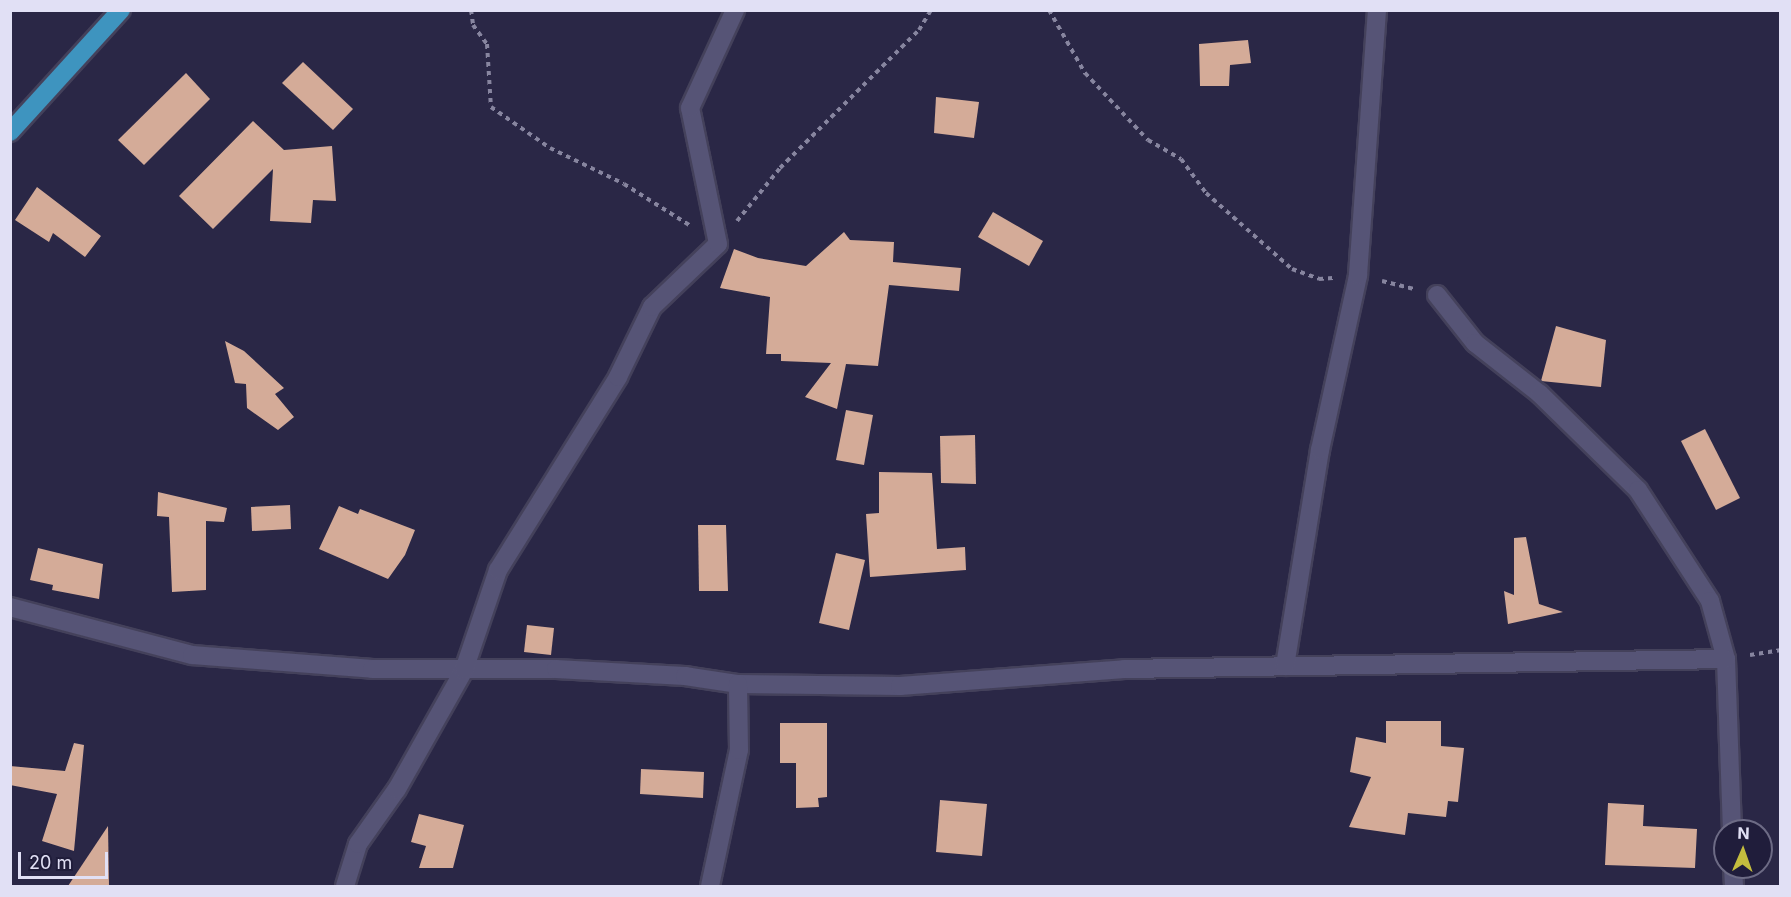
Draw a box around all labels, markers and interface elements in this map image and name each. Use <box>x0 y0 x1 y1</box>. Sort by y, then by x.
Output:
north arrow <box>1713 819 1773 879</box>
text: N <box>1737 823 1750 843</box>
scale bar <box>21 840 111 878</box>
text: 20 m <box>29 852 72 873</box>

